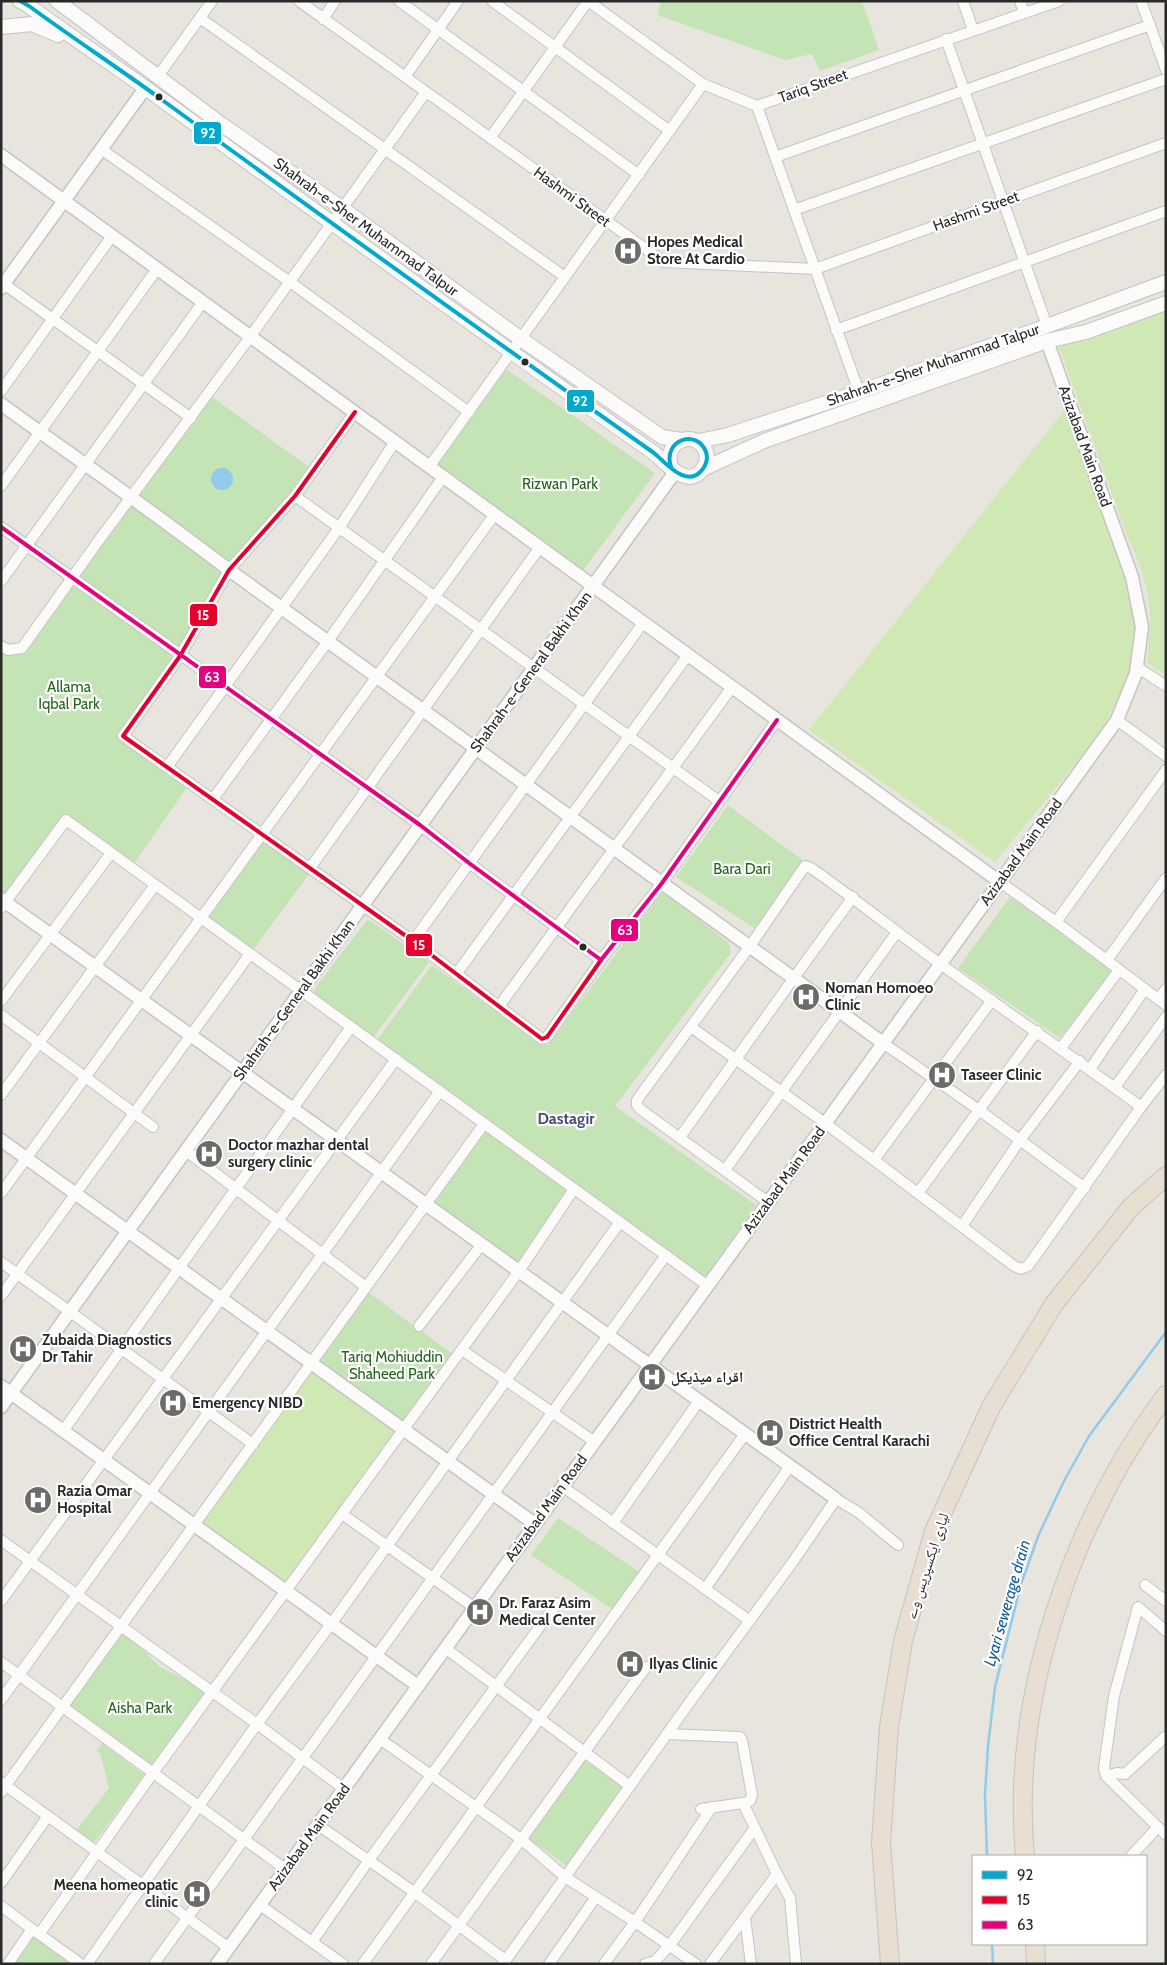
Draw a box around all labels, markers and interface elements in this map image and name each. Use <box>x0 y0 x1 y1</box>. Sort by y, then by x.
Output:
street label: Tariq Street <box>776 65 850 107</box>
unlabelled marker <box>154 92 164 102</box>
line badge: 92 <box>193 121 222 145</box>
text: 92 <box>200 124 216 142</box>
street label: Shahrah-e-Sher Muhammad Talpur <box>270 154 462 300</box>
street label: Hashmi Street <box>530 163 614 231</box>
street label: Hashmi Street <box>931 187 1021 235</box>
place label: Hopes Medical Store At Cardio <box>647 233 745 268</box>
hospital icon: Hopes Medical Store At Cardio <box>613 236 643 266</box>
street label: Shahrah-e-Sher Muhammad Talpur <box>824 320 1042 410</box>
unlabelled marker <box>520 357 530 367</box>
street label: Azizabad Main Road <box>1055 383 1115 509</box>
line badge: 92 <box>566 389 595 413</box>
text: 92 <box>572 392 588 410</box>
park label: Rizwan Park <box>522 475 598 493</box>
street label: Shahrah-e-General Bakhi Khan <box>466 588 596 756</box>
line badge: 15 <box>189 603 218 627</box>
text: 15 <box>197 606 209 624</box>
line badge: 63 <box>198 665 227 689</box>
text: 63 <box>204 668 220 686</box>
park label: Allama Iqbal Park <box>38 678 100 713</box>
street label: Azizabad Main Road <box>976 795 1066 909</box>
park label: Bara Dari <box>713 860 771 878</box>
street label: Shahrah-e-General Bakhi Khan <box>229 916 359 1084</box>
line badge: 63 <box>610 918 639 942</box>
text: 63 <box>617 921 633 939</box>
line badge: 15 <box>405 933 433 957</box>
text: 15 <box>413 936 425 954</box>
unlabelled marker <box>578 942 588 952</box>
place label: Noman Homoeo Clinic <box>825 979 934 1014</box>
hospital icon: Noman Homoeo Clinic <box>791 982 821 1012</box>
hospital icon: Taseer Clinic <box>927 1060 957 1090</box>
place label: Taseer Clinic <box>961 1066 1042 1084</box>
district label: Dastagir <box>537 1109 595 1128</box>
street label: Azizabad Main Road <box>739 1123 829 1237</box>
place label: Doctor mazhar dental surgery clinic <box>228 1136 369 1171</box>
hospital icon: Doctor mazhar dental surgery clinic <box>194 1139 224 1169</box>
place label: Zubaida Diagnostics Dr Tahir <box>42 1331 171 1366</box>
hospital icon: Zubaida Diagnostics Dr Tahir <box>8 1334 38 1364</box>
park label: Tariq Mohiuddin Shaheed Park <box>341 1348 443 1383</box>
hospital icon: اقراء میڈیکل <box>637 1362 667 1392</box>
place label: اقراء میڈیکل <box>671 1368 743 1386</box>
hospital icon: Emergency NIBD <box>158 1388 188 1418</box>
place label: Emergency NIBD <box>192 1394 303 1412</box>
place label: District Health Office Central Karachi <box>789 1415 930 1450</box>
hospital icon: District Health Office Central Karachi <box>755 1418 785 1448</box>
street label: Azizabad Main Road <box>501 1451 591 1565</box>
place label: Razia Omar Hospital <box>57 1482 132 1517</box>
hospital icon: Razia Omar Hospital <box>23 1485 53 1515</box>
street label: لیاری ایکسپریس وے <box>901 1511 954 1622</box>
water label: Lyari sewerage drain <box>980 1538 1034 1668</box>
place label: Dr. Faraz Asim Medical Center <box>499 1594 596 1629</box>
hospital icon: Dr. Faraz Asim Medical Center <box>465 1597 495 1627</box>
hospital icon: Ilyas Clinic <box>615 1649 645 1679</box>
place label: Ilyas Clinic <box>649 1655 718 1673</box>
park label: Aisha Park <box>108 1699 172 1717</box>
street label: Azizabad Main Road <box>264 1780 354 1894</box>
legend <box>972 1855 1147 1945</box>
text: 92 <box>1017 1866 1034 1884</box>
place label: Meena homeopatic clinic <box>53 1876 178 1911</box>
hospital icon: Meena homeopatic clinic <box>182 1879 212 1909</box>
text: 15 <box>1017 1891 1030 1909</box>
text: 63 <box>1017 1916 1034 1934</box>

